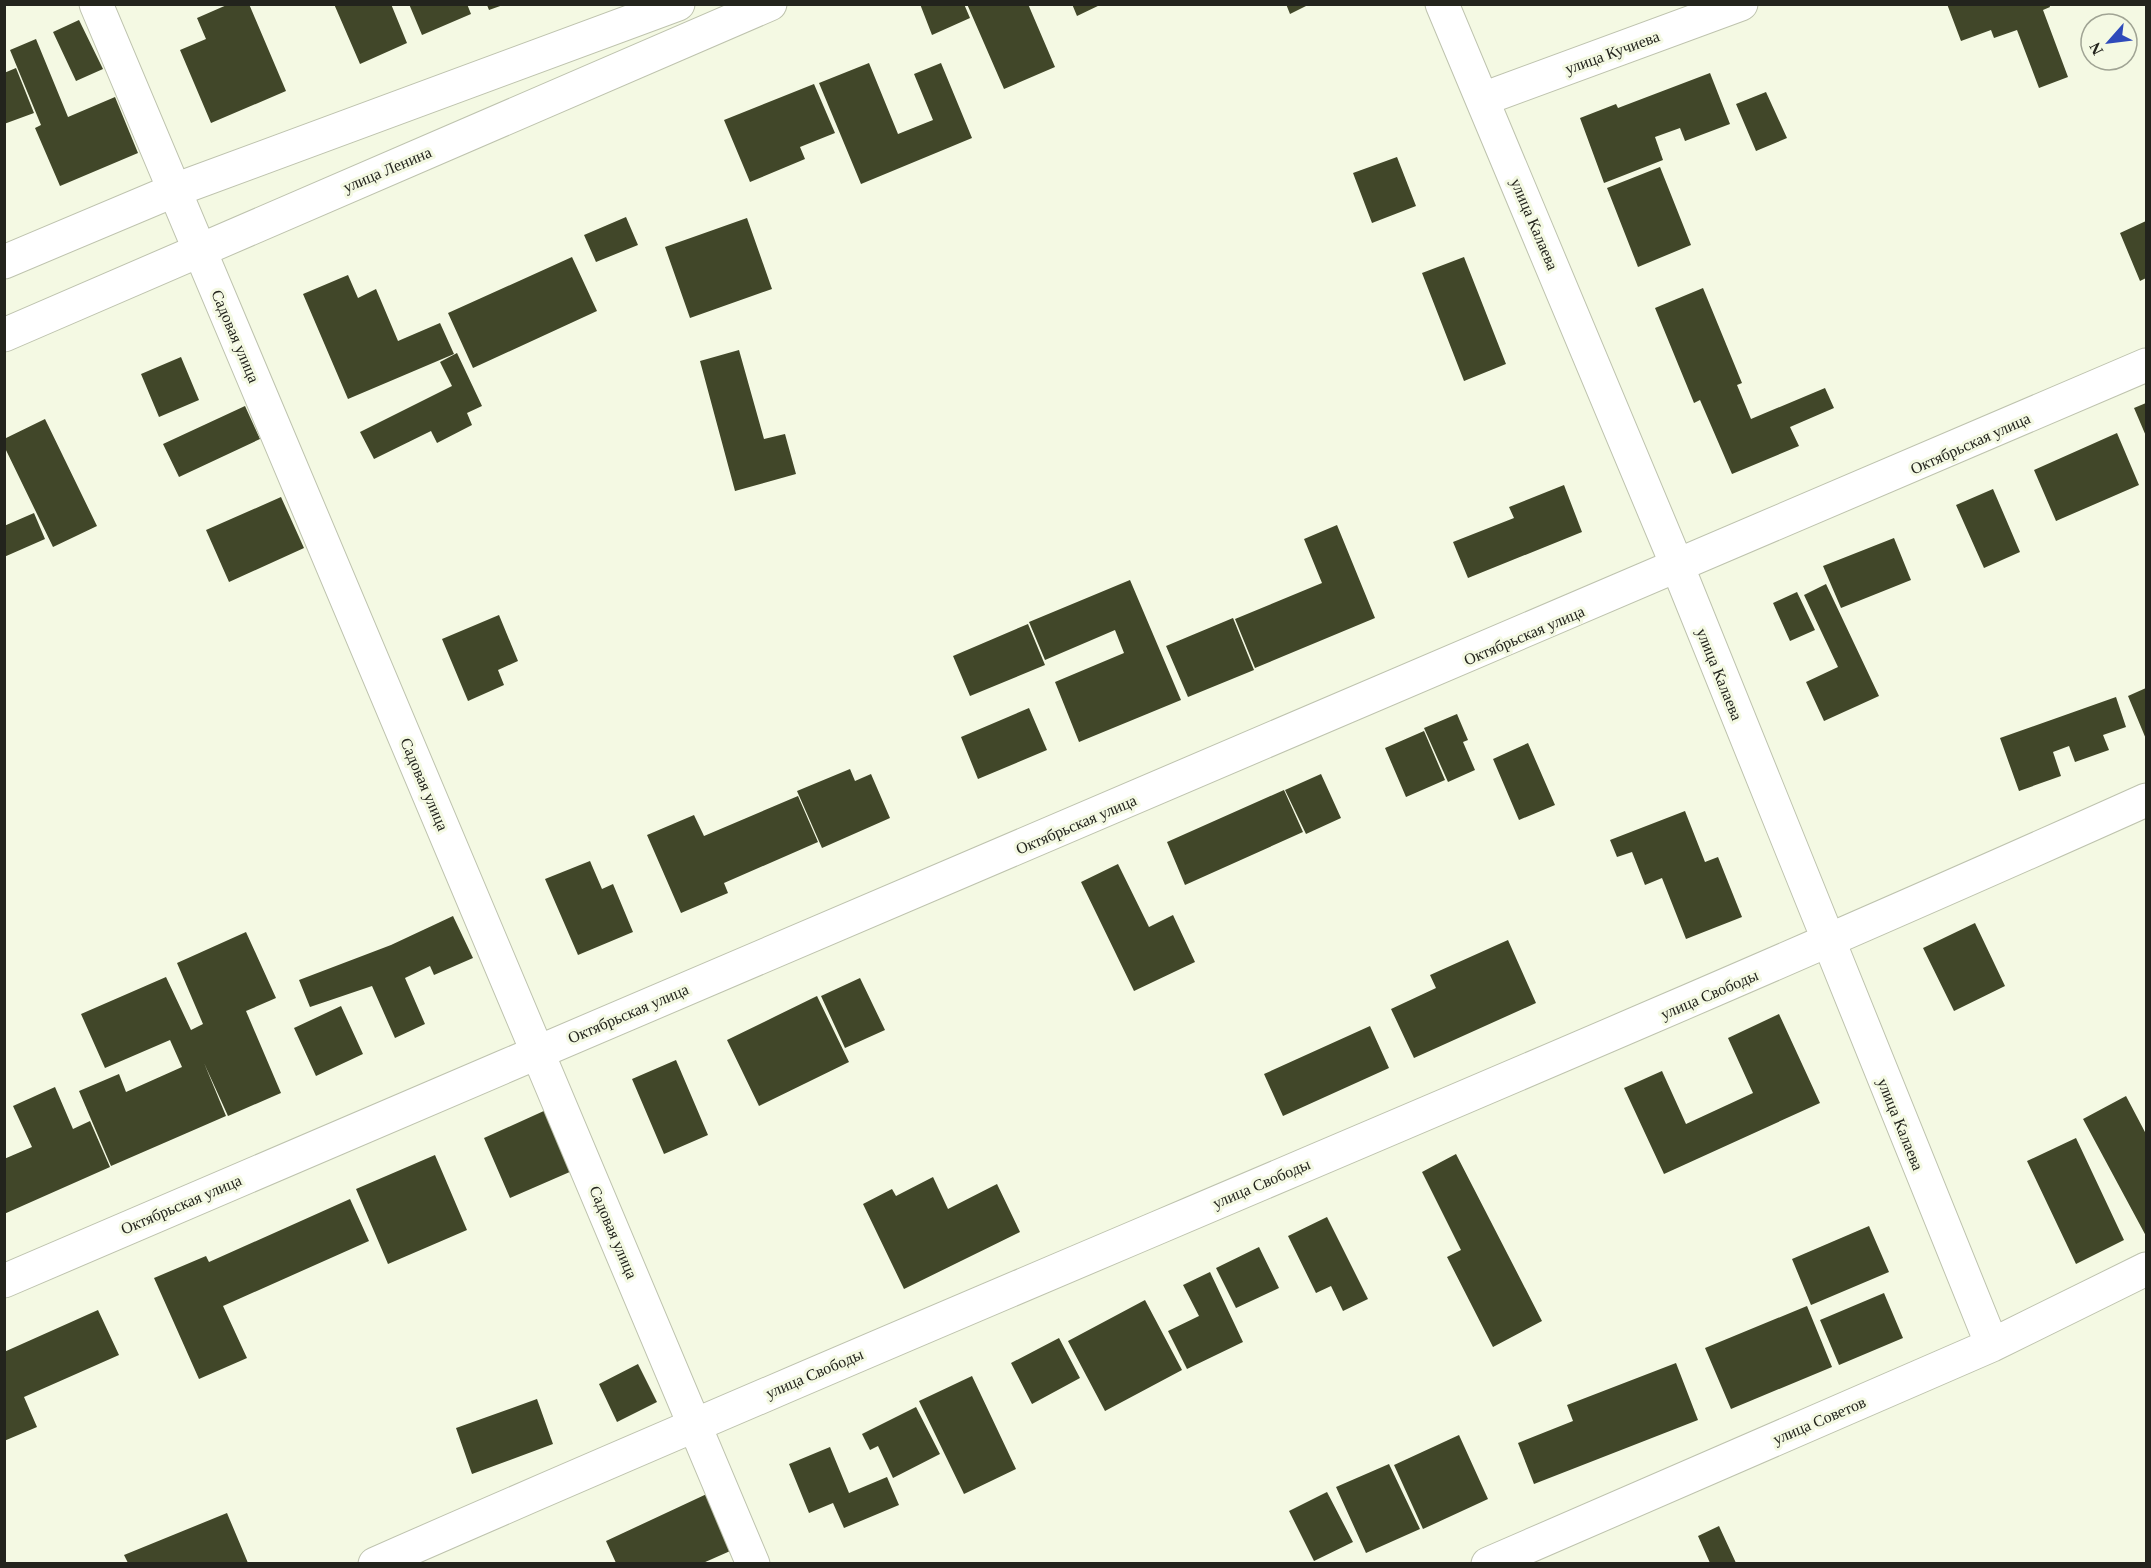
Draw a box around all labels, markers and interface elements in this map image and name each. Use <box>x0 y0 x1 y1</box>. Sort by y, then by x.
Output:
north arrow <box>2079 12 2139 72</box>
street label: улица Кучиева <box>1563 28 1662 78</box>
text: N <box>2086 39 2106 58</box>
street label: улица Ленина <box>341 143 434 197</box>
street label: улица Калаева <box>1507 176 1561 273</box>
street label: Садовая улица <box>207 287 263 386</box>
street label: Октябрьская улица <box>1908 409 2033 478</box>
street label: Октябрьская улица <box>1461 602 1587 669</box>
street label: улица Калаева <box>1692 626 1746 723</box>
street label: Садовая улица <box>396 735 452 834</box>
street label: Октябрьская улица <box>1013 791 1139 858</box>
street label: улица Свободы <box>1658 966 1761 1024</box>
street label: Октябрьская улица <box>565 980 691 1047</box>
street label: улица Калаева <box>1873 1076 1927 1173</box>
street label: улица Свободы <box>1210 1155 1313 1213</box>
street label: Октябрьская улица <box>118 1171 244 1238</box>
street label: Садовая улица <box>585 1183 641 1282</box>
street label: улица Свободы <box>763 1345 866 1403</box>
street label: улица Советов <box>1770 1393 1869 1449</box>

